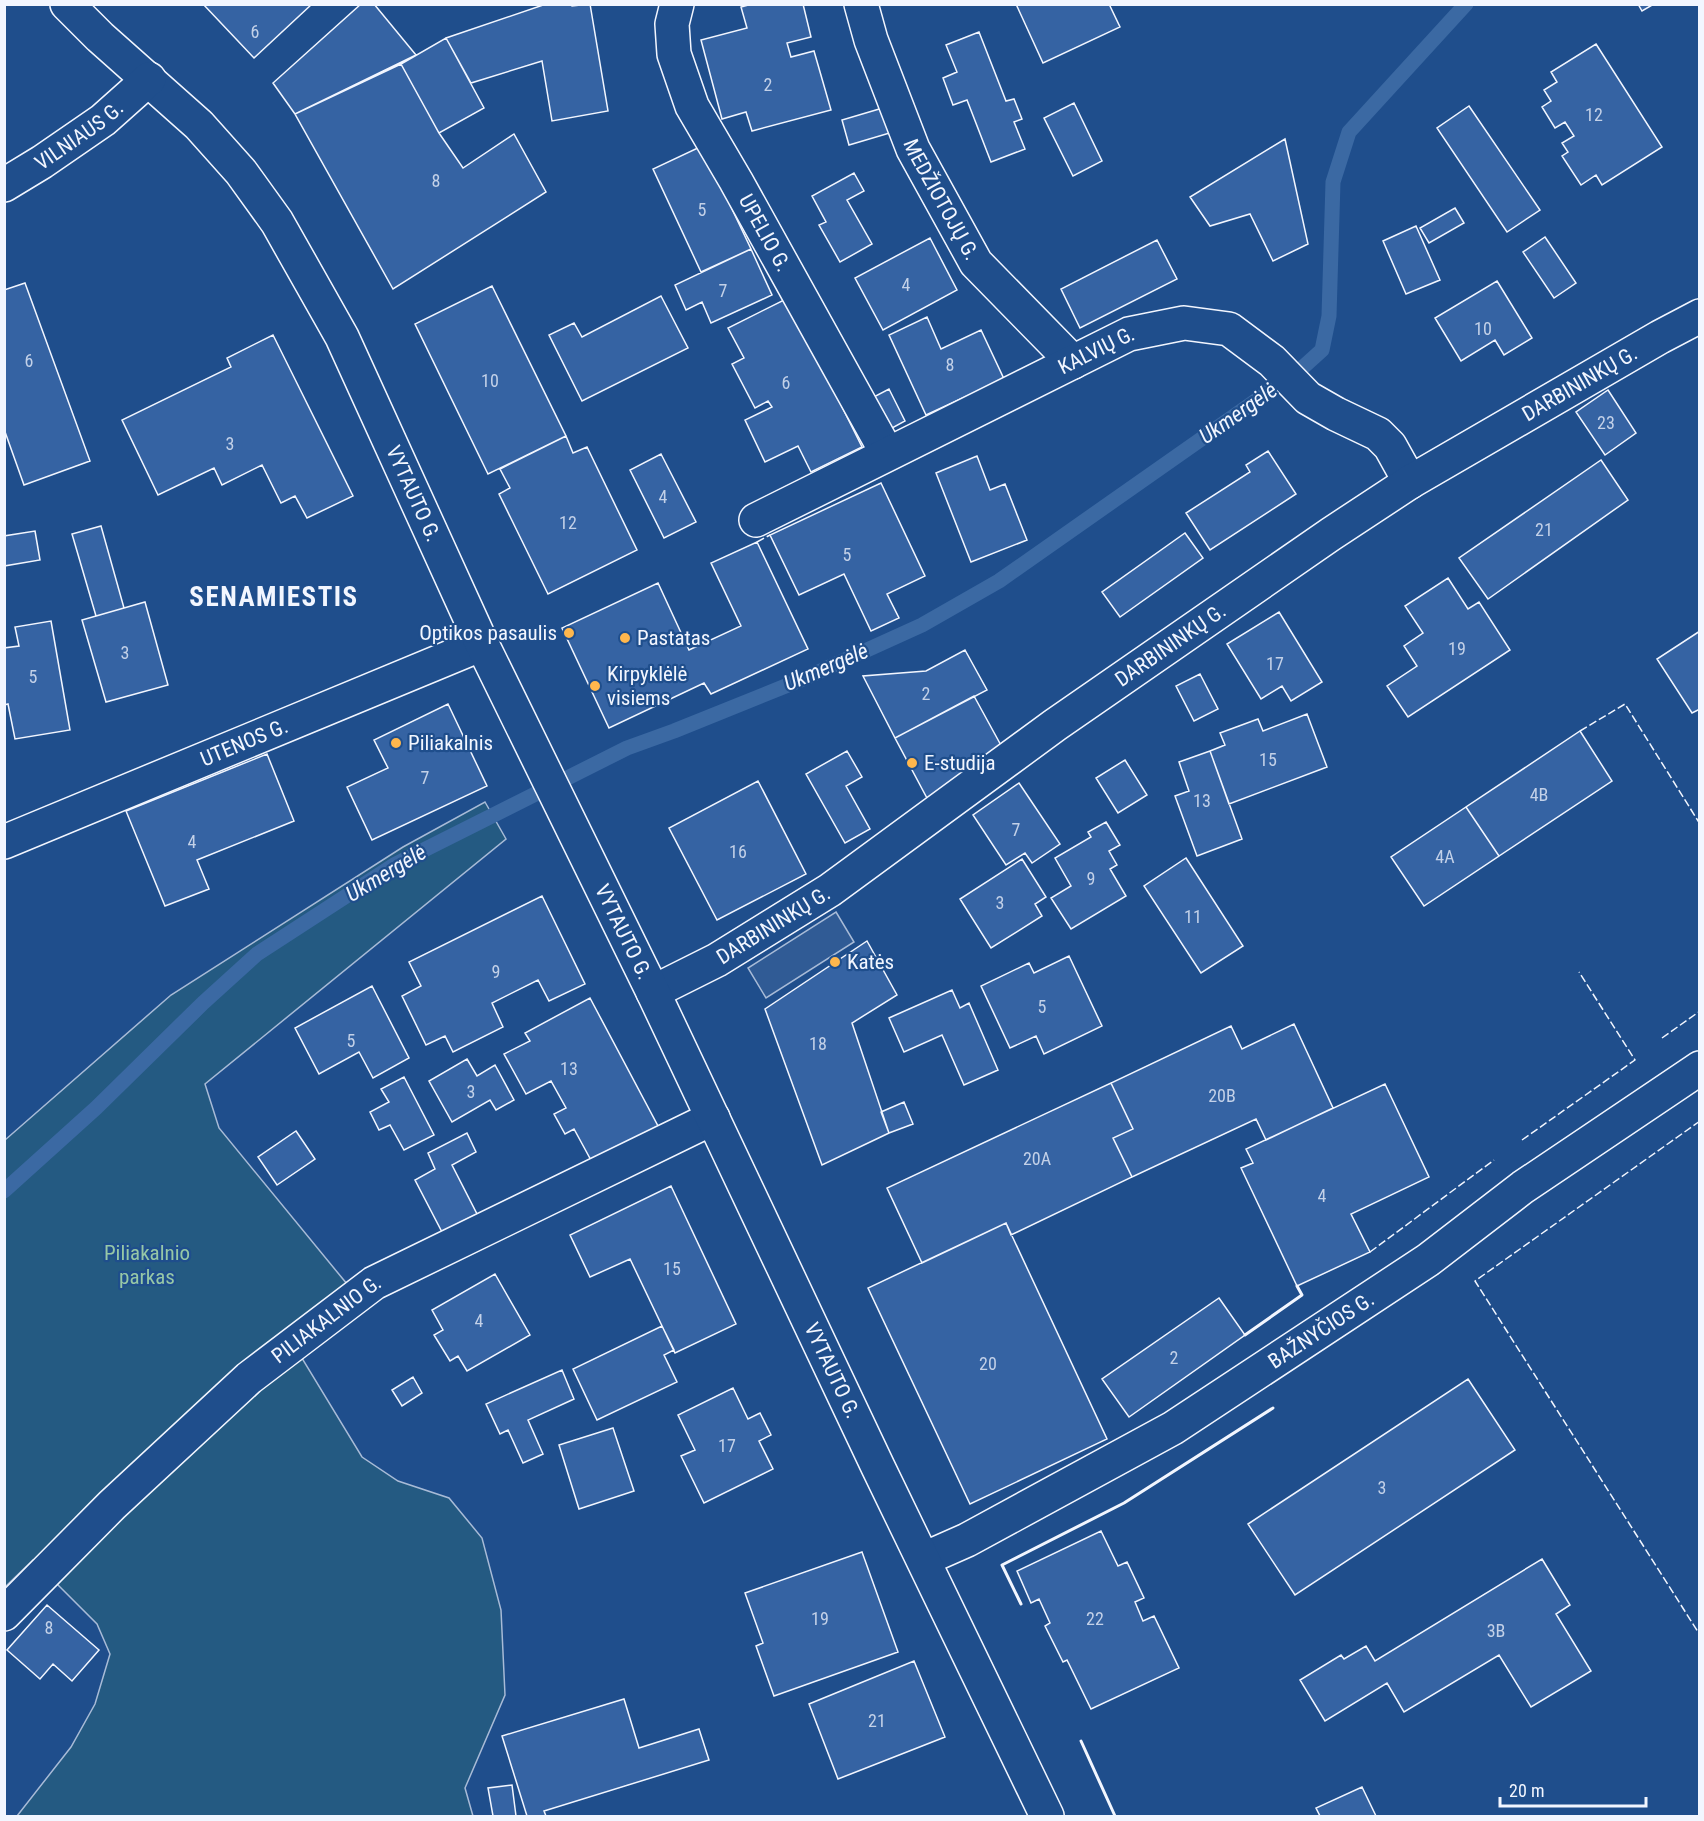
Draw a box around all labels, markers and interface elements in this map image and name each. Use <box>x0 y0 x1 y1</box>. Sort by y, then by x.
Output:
house number: 6 <box>251 21 259 42</box>
house number: 2 <box>764 74 773 95</box>
street label: VILNIAUS G. <box>30 96 128 175</box>
house number: 12 <box>1585 104 1603 125</box>
street label: MEDŽIOTOJŲ G. <box>898 136 984 264</box>
house number: 8 <box>432 170 440 191</box>
street label: UPELIO G. <box>734 190 796 276</box>
house number: 5 <box>698 199 707 220</box>
house number: 4 <box>902 274 911 295</box>
house number: 7 <box>719 280 728 301</box>
house number: 10 <box>1474 318 1492 339</box>
street label: KALVIŲ G. <box>1054 321 1137 379</box>
street label: DARBININKŲ G. <box>1518 341 1642 426</box>
house number: 6 <box>25 350 33 371</box>
house number: 8 <box>946 354 954 375</box>
house number: 10 <box>481 370 499 391</box>
house number: 6 <box>782 372 790 393</box>
water label: Ukmergėlė <box>1194 377 1282 449</box>
house number: 23 <box>1597 412 1615 433</box>
house number: 3 <box>226 433 234 454</box>
street label: VYTAUTO G. <box>381 442 446 545</box>
house number: 4 <box>659 486 668 507</box>
house number: 12 <box>559 512 577 533</box>
house number: 21 <box>1535 519 1553 540</box>
house number: 5 <box>843 544 852 565</box>
district label: SENAMIESTIS <box>189 581 359 613</box>
street label: DARBININKŲ G. <box>1111 598 1230 692</box>
place label: Optikos pasaulis <box>419 621 557 645</box>
marker: Optikos pasaulis <box>562 626 576 640</box>
place label: Pastatas <box>637 626 710 650</box>
marker: Pastatas <box>618 631 632 645</box>
water label: Ukmergėlė <box>780 638 872 696</box>
house number: 19 <box>1448 638 1466 659</box>
house number: 3 <box>121 642 129 663</box>
house number: 17 <box>1266 653 1284 674</box>
place label: Kirpyklėlė visiems <box>607 662 688 710</box>
house number: 5 <box>29 666 38 687</box>
marker: Kirpyklėlė visiems <box>588 679 602 693</box>
house number: 2 <box>922 683 931 704</box>
street label: UTENOS G. <box>197 714 292 771</box>
place label: Piliakalnis <box>408 731 493 755</box>
marker: Piliakalnis <box>389 736 403 750</box>
house number: 15 <box>1259 749 1277 770</box>
place label: E-studija <box>924 751 996 775</box>
marker: E-studija <box>905 756 919 770</box>
house number: 7 <box>421 767 430 788</box>
house number: 4B <box>1530 784 1548 805</box>
house number: 13 <box>1193 790 1211 811</box>
house number: 7 <box>1012 819 1021 840</box>
house number: 4 <box>188 831 197 852</box>
water label: Ukmergėlė <box>341 839 431 907</box>
house number: 16 <box>729 841 747 862</box>
house number: 4A <box>1435 846 1455 867</box>
house number: 9 <box>1087 868 1095 889</box>
street label: VYTAUTO G. <box>590 880 657 983</box>
street label: DARBININKŲ G. <box>712 881 835 969</box>
house number: 3 <box>996 892 1004 913</box>
house number: 11 <box>1184 906 1202 927</box>
place label: Katės <box>847 950 894 974</box>
marker: Katės <box>828 955 842 969</box>
house number: 9 <box>492 961 500 982</box>
house number: 5 <box>1038 996 1047 1017</box>
house number: 5 <box>347 1030 356 1051</box>
house number: 18 <box>809 1033 827 1054</box>
house number: 13 <box>560 1058 578 1079</box>
house number: 3 <box>467 1081 475 1102</box>
house number: 20B <box>1208 1085 1236 1106</box>
house number: 20A <box>1023 1148 1052 1169</box>
house number: 4 <box>1318 1185 1327 1206</box>
park label: Piliakalnio parkas <box>104 1241 190 1289</box>
house number: 15 <box>663 1258 681 1279</box>
street label: PILIAKALNIO G. <box>267 1269 385 1368</box>
street label: BAŽNYČIOS G. <box>1264 1287 1379 1374</box>
house number: 4 <box>475 1310 484 1331</box>
street label: VYTAUTO G. <box>799 1319 865 1422</box>
house number: 2 <box>1170 1347 1179 1368</box>
house number: 20 <box>979 1353 997 1374</box>
house number: 17 <box>718 1435 736 1456</box>
house number: 3 <box>1378 1477 1386 1498</box>
house number: 19 <box>811 1608 829 1629</box>
house number: 22 <box>1086 1608 1104 1629</box>
house number: 8 <box>45 1617 53 1638</box>
house number: 3B <box>1487 1620 1505 1641</box>
house number: 21 <box>868 1710 886 1731</box>
scale bar <box>1500 1770 1646 1808</box>
text: 20 m <box>1509 1780 1544 1801</box>

